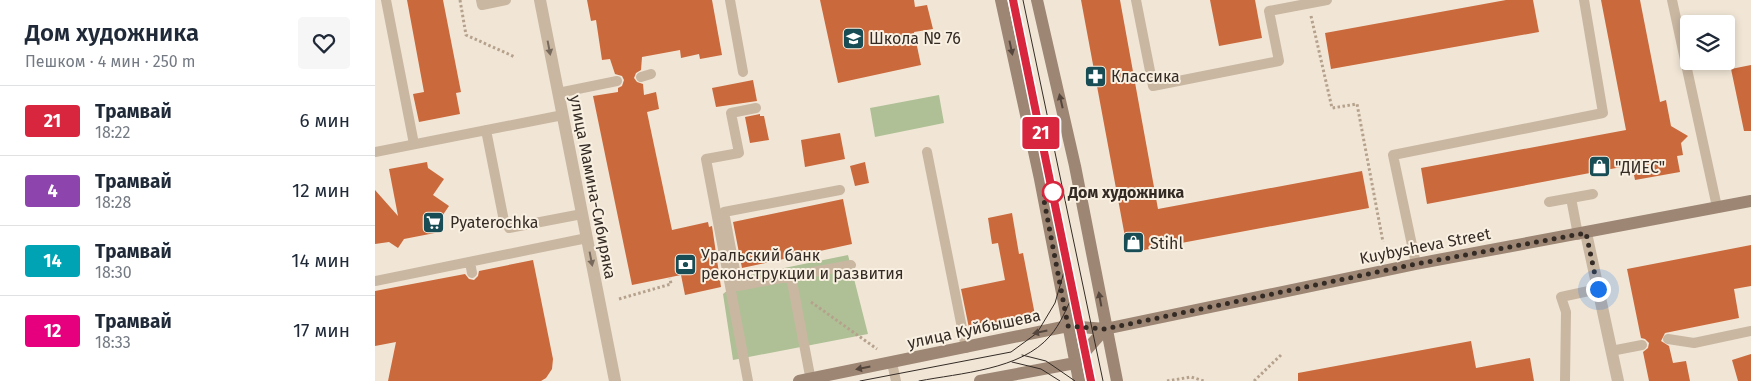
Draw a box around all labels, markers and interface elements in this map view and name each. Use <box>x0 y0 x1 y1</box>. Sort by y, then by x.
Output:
map controls <box>1680 15 1735 70</box>
button: layers <box>1680 15 1735 70</box>
button: heart <box>298 17 350 69</box>
text: Дом художника <box>25 19 199 47</box>
school or university icon: Школа № 76 <box>841 26 865 50</box>
place label: Школа № 76 <box>869 29 961 48</box>
one-way arrow <box>546 40 554 56</box>
one-way arrow <box>1007 40 1015 55</box>
text: Пешком · 4 мин · 250 m <box>25 52 196 71</box>
pharmacy icon: Классика <box>1083 64 1107 88</box>
place label: Классика <box>1111 67 1180 86</box>
street label: улица Мамина-Сибиряка <box>566 93 620 281</box>
one-way arrow <box>1057 94 1065 109</box>
text: Трамвай <box>95 100 172 123</box>
text: 6 мин <box>299 109 350 132</box>
text: 21 <box>44 110 61 132</box>
line badge: 21 <box>1019 117 1063 149</box>
text: 21 <box>1032 122 1050 144</box>
text: 18:22 <box>95 123 130 142</box>
shop icon: "ДИЕС" <box>1587 155 1611 179</box>
place label: "ДИЕС" <box>1615 158 1665 177</box>
text: Трамвай <box>95 170 172 193</box>
text: 12 мин <box>292 179 350 202</box>
text: 4 <box>47 180 58 202</box>
marker: Дом художника <box>1042 181 1064 203</box>
place label: Дом художника <box>1067 183 1185 202</box>
text: 18:28 <box>95 193 131 212</box>
supermarket icon: Pyaterochka <box>422 210 446 234</box>
place label: Pyaterochka <box>450 213 539 232</box>
street label: Kuybysheva Street <box>1358 224 1492 268</box>
shop icon: Stihl <box>1122 231 1146 255</box>
place label: Stihl <box>1150 234 1183 253</box>
text: Трамвай <box>95 240 172 263</box>
place label: Уральский банк реконструкции и развития <box>701 246 904 283</box>
text: 14 мин <box>291 249 350 272</box>
text: 14 <box>43 250 62 272</box>
one-way arrow <box>588 251 596 267</box>
bank icon: Уральский банк реконструкции и развития <box>673 252 697 276</box>
text: 18:30 <box>95 263 132 282</box>
your location <box>1586 277 1611 302</box>
one-way arrow <box>1096 291 1104 307</box>
street label: улица Куйбышева <box>906 306 1042 352</box>
text: Трамвай <box>95 310 172 333</box>
text: 17 мин <box>293 319 350 342</box>
text: 12 <box>44 320 61 342</box>
one-way arrow <box>1032 328 1047 336</box>
text: 18:33 <box>95 333 131 352</box>
one-way arrow <box>855 365 871 373</box>

